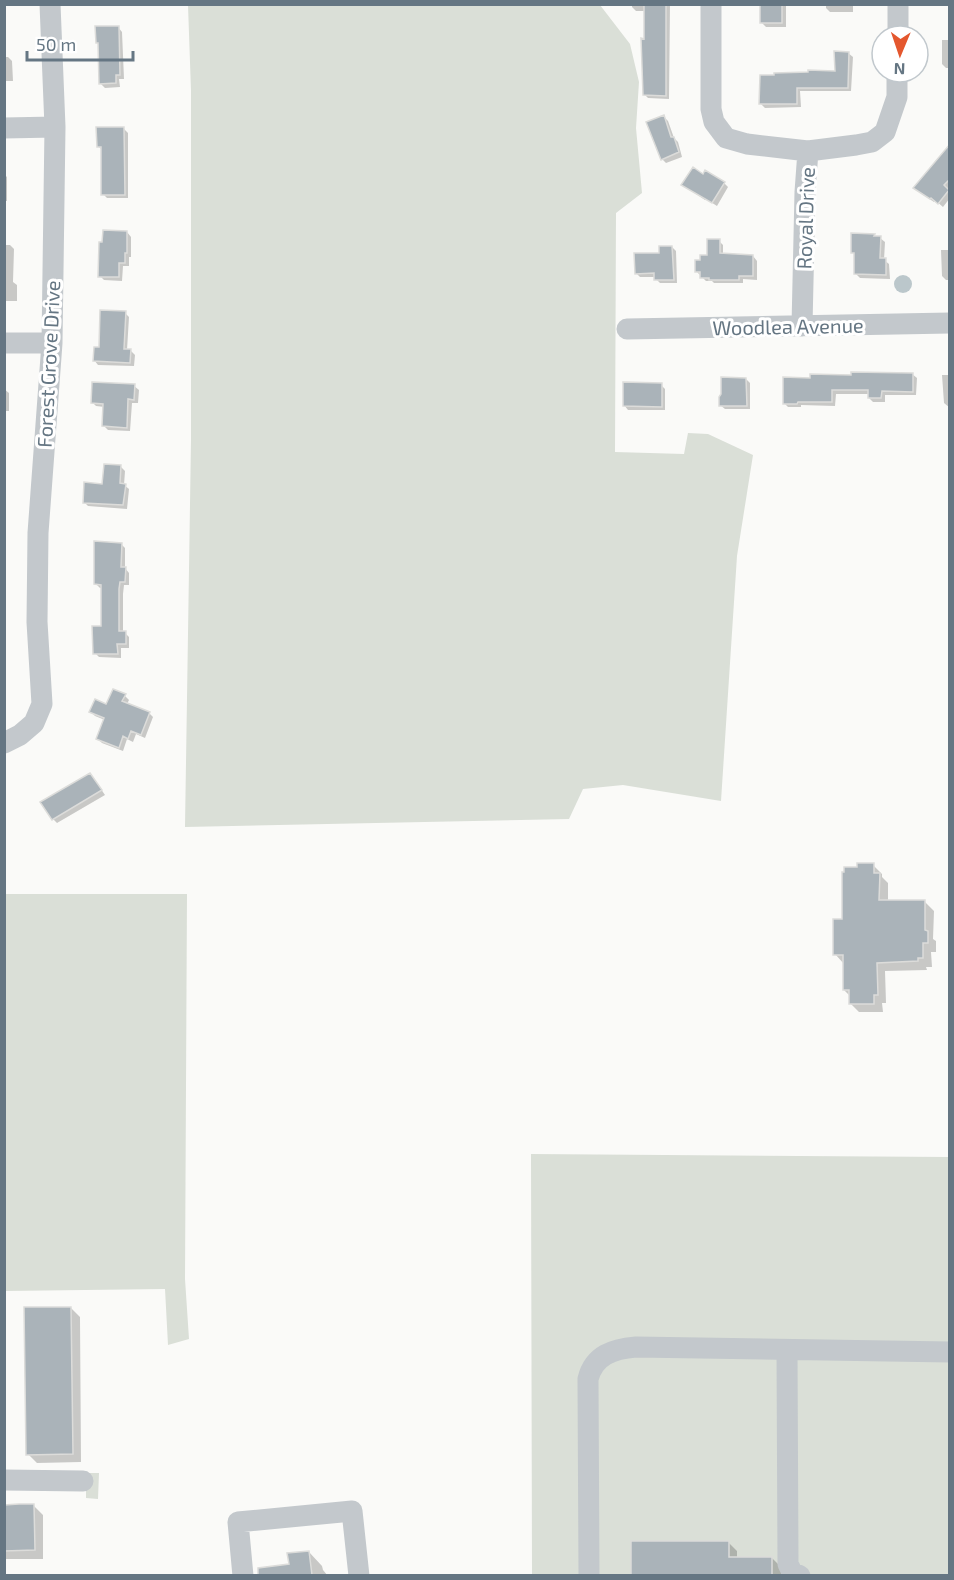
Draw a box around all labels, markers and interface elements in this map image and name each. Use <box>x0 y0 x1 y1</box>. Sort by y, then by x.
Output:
scale bar <box>27 24 134 62</box>
north arrow <box>870 24 930 84</box>
text: 50 m <box>36 33 76 55</box>
text: N <box>893 60 906 79</box>
street label: Royal Drive <box>791 166 819 270</box>
street label: Forest Grove Drive <box>32 280 64 448</box>
street label: Woodlea Avenue <box>712 313 864 339</box>

